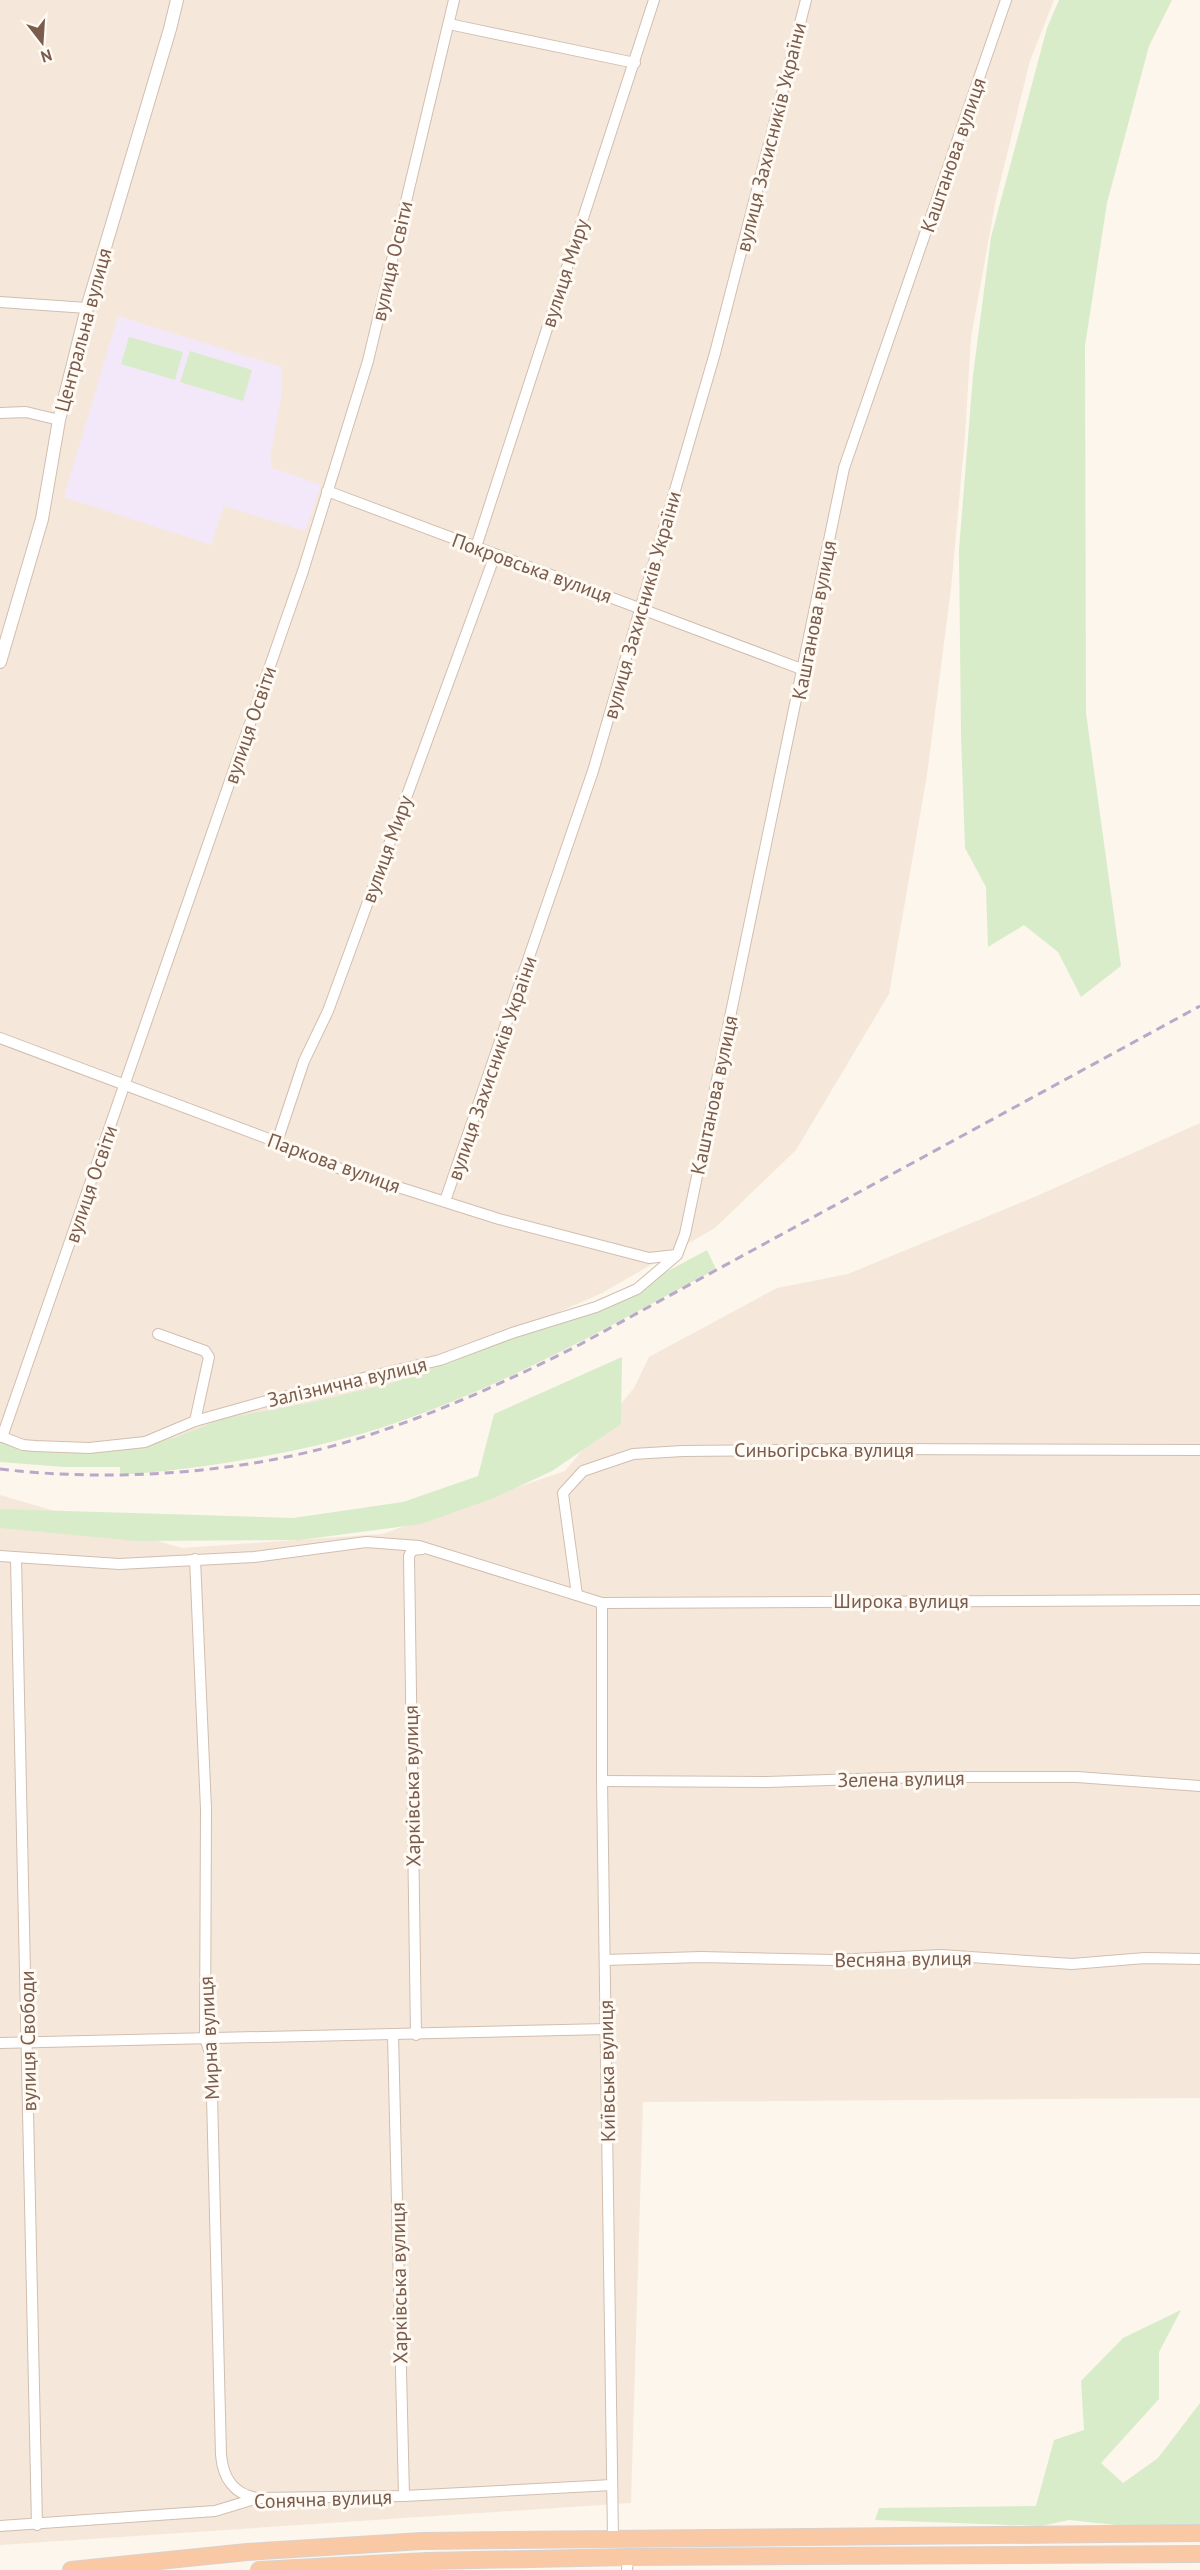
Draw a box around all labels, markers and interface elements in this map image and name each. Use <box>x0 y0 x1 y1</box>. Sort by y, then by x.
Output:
north arrow <box>12 12 72 72</box>
street label: вулиця Захисників України <box>730 19 812 255</box>
text: N <box>38 45 54 67</box>
street label: Каштанова вулиця <box>914 74 992 236</box>
street label: вулиця Освіти <box>366 198 418 324</box>
street label: вулиця Миру <box>535 215 595 330</box>
street label: Центральна вулиця <box>49 245 117 415</box>
street label: вулиця Захисників України <box>597 488 687 722</box>
street label: Покровська вулиця <box>448 527 616 609</box>
street label: Каштанова вулиця <box>786 538 842 702</box>
street label: вулиця Освіти <box>218 663 282 787</box>
street label: вулиця Миру <box>356 791 419 906</box>
street label: вулиця Захисників України <box>441 952 543 1184</box>
street label: Каштанова вулиця <box>684 1013 744 1177</box>
street label: вулиця Освіти <box>59 1122 123 1246</box>
street label: Паркова вулиця <box>264 1127 404 1199</box>
street label: Залізнична вулиця <box>265 1351 429 1413</box>
street label: Синьогірська вулиця <box>734 1437 914 1463</box>
street label: Широка вулиця <box>833 1588 969 1614</box>
street label: Харківська вулиця <box>398 1705 426 1867</box>
street label: Зелена вулиця <box>837 1765 965 1793</box>
street label: Весняна вулиця <box>834 1945 972 1973</box>
street label: вулиця Свободи <box>14 1970 42 2112</box>
street label: Мирна вулиця <box>193 1975 225 2101</box>
street label: Київська вулиця <box>593 2000 621 2142</box>
street label: Харківська вулиця <box>385 2202 413 2364</box>
street label: Сонячна вулиця <box>254 2484 392 2514</box>

